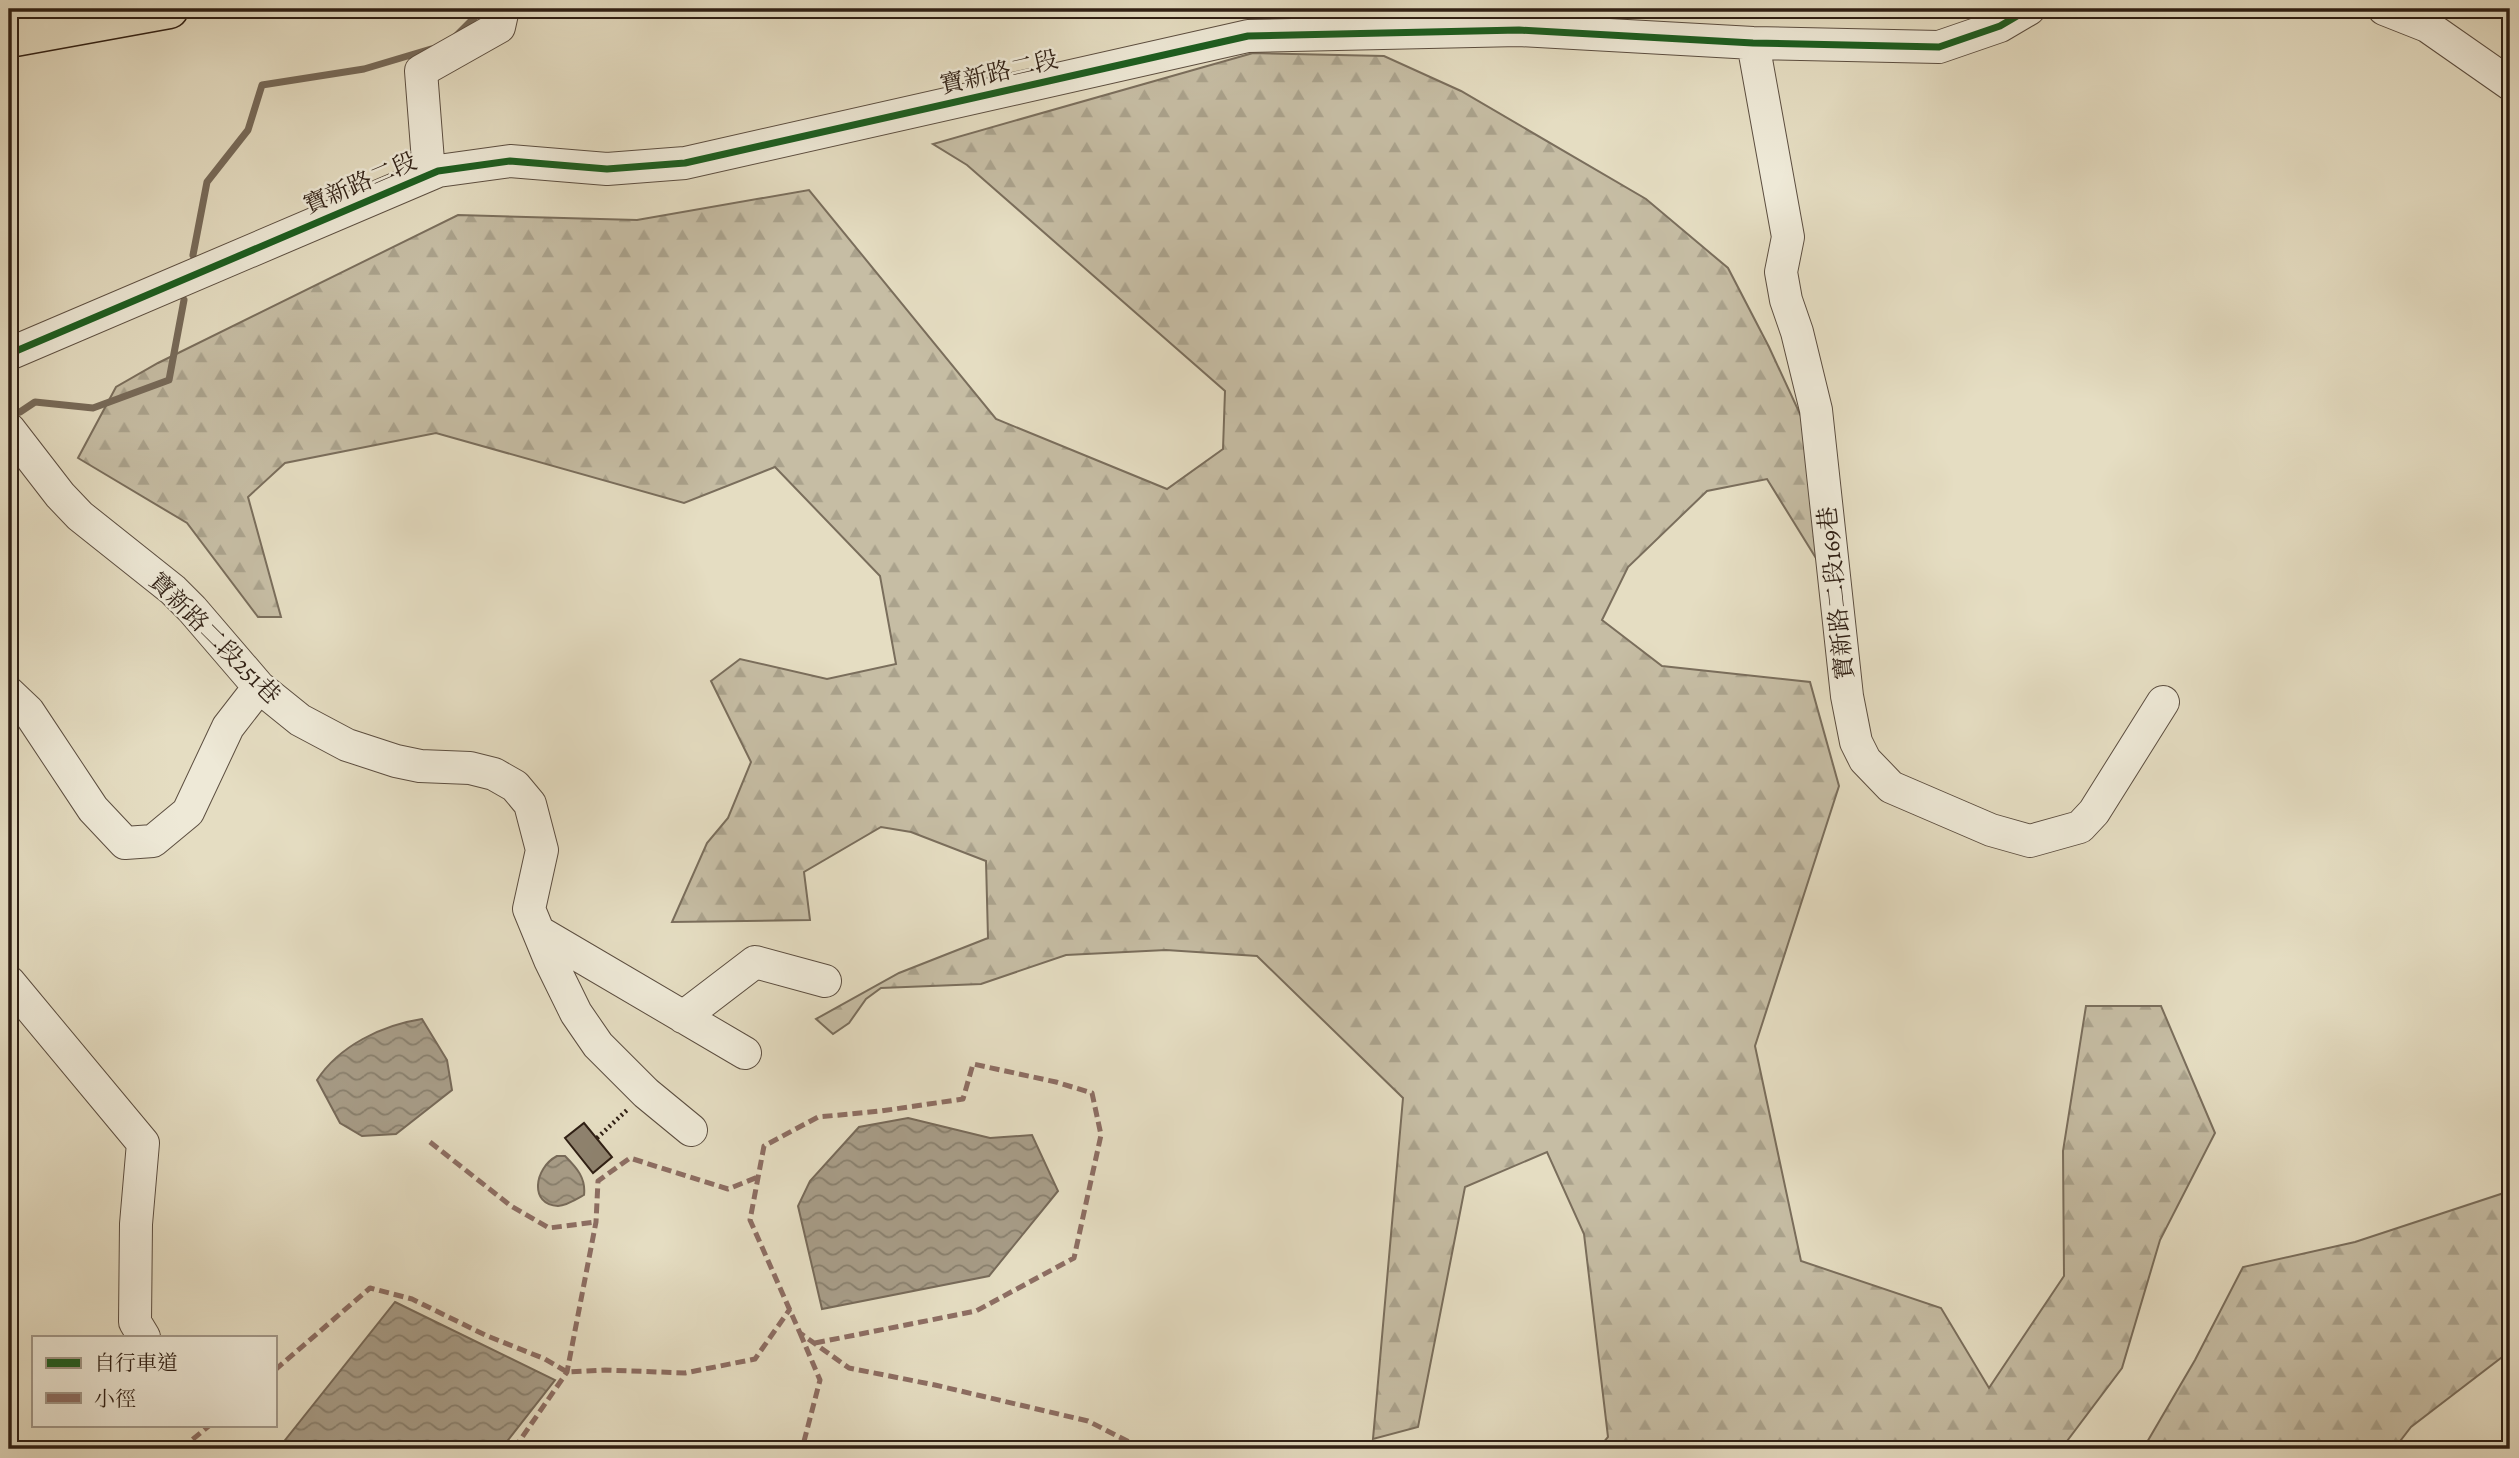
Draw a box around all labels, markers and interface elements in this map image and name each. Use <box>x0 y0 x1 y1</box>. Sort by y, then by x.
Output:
street label: 寶新路二段 <box>937 43 1061 101</box>
street label: 寶新路二段 <box>299 145 421 221</box>
street label: 寶新路二段169巷 <box>1811 505 1861 681</box>
street label: 寶新路二段251巷 <box>142 565 288 711</box>
legend <box>32 1336 276 1426</box>
text: 自行車道 <box>94 1349 178 1377</box>
text: 小徑 <box>94 1385 136 1413</box>

